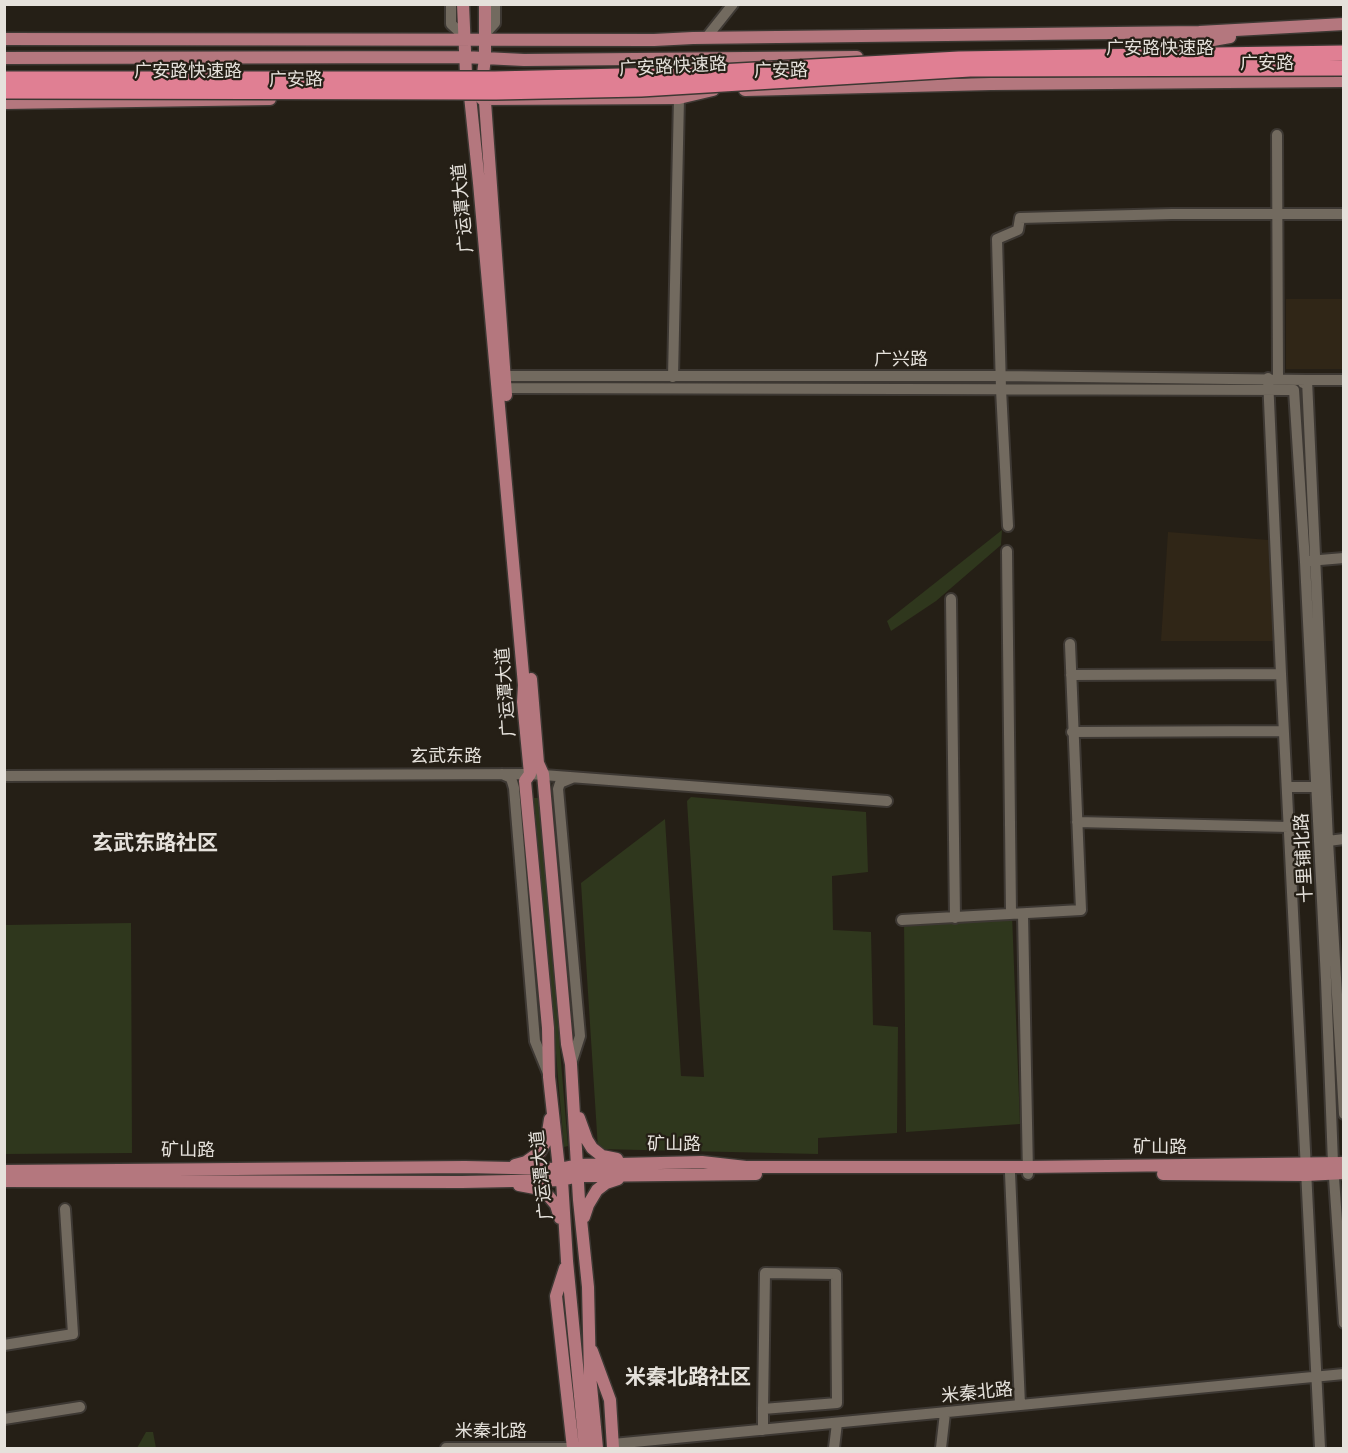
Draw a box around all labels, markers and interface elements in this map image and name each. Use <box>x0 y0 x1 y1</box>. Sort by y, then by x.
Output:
street label: 广安路快速路 <box>1106 38 1214 60</box>
street label: 广安路快速路 <box>619 53 727 81</box>
street label: 广安路 <box>1240 53 1294 75</box>
street label: 广安路 <box>754 60 808 82</box>
street label: 广安路快速路 <box>134 61 242 83</box>
street label: 广安路 <box>269 69 323 91</box>
street label: 广运潭大道 <box>448 162 478 254</box>
street label: 广兴路 <box>874 349 928 371</box>
street label: 广运潭大道 <box>492 646 520 738</box>
street label: 玄武东路 <box>410 746 482 768</box>
street label: 十里铺北路 <box>1291 812 1317 904</box>
district label: 玄武东路社区 <box>92 831 218 857</box>
street label: 广运潭大道 <box>527 1129 557 1221</box>
street label: 矿山路 <box>647 1134 701 1156</box>
street label: 矿山路 <box>1133 1137 1187 1159</box>
street label: 矿山路 <box>161 1140 215 1162</box>
district label: 米秦北路社区 <box>625 1365 751 1391</box>
street label: 米秦北路 <box>940 1378 1014 1408</box>
street label: 米秦北路 <box>455 1421 527 1443</box>

